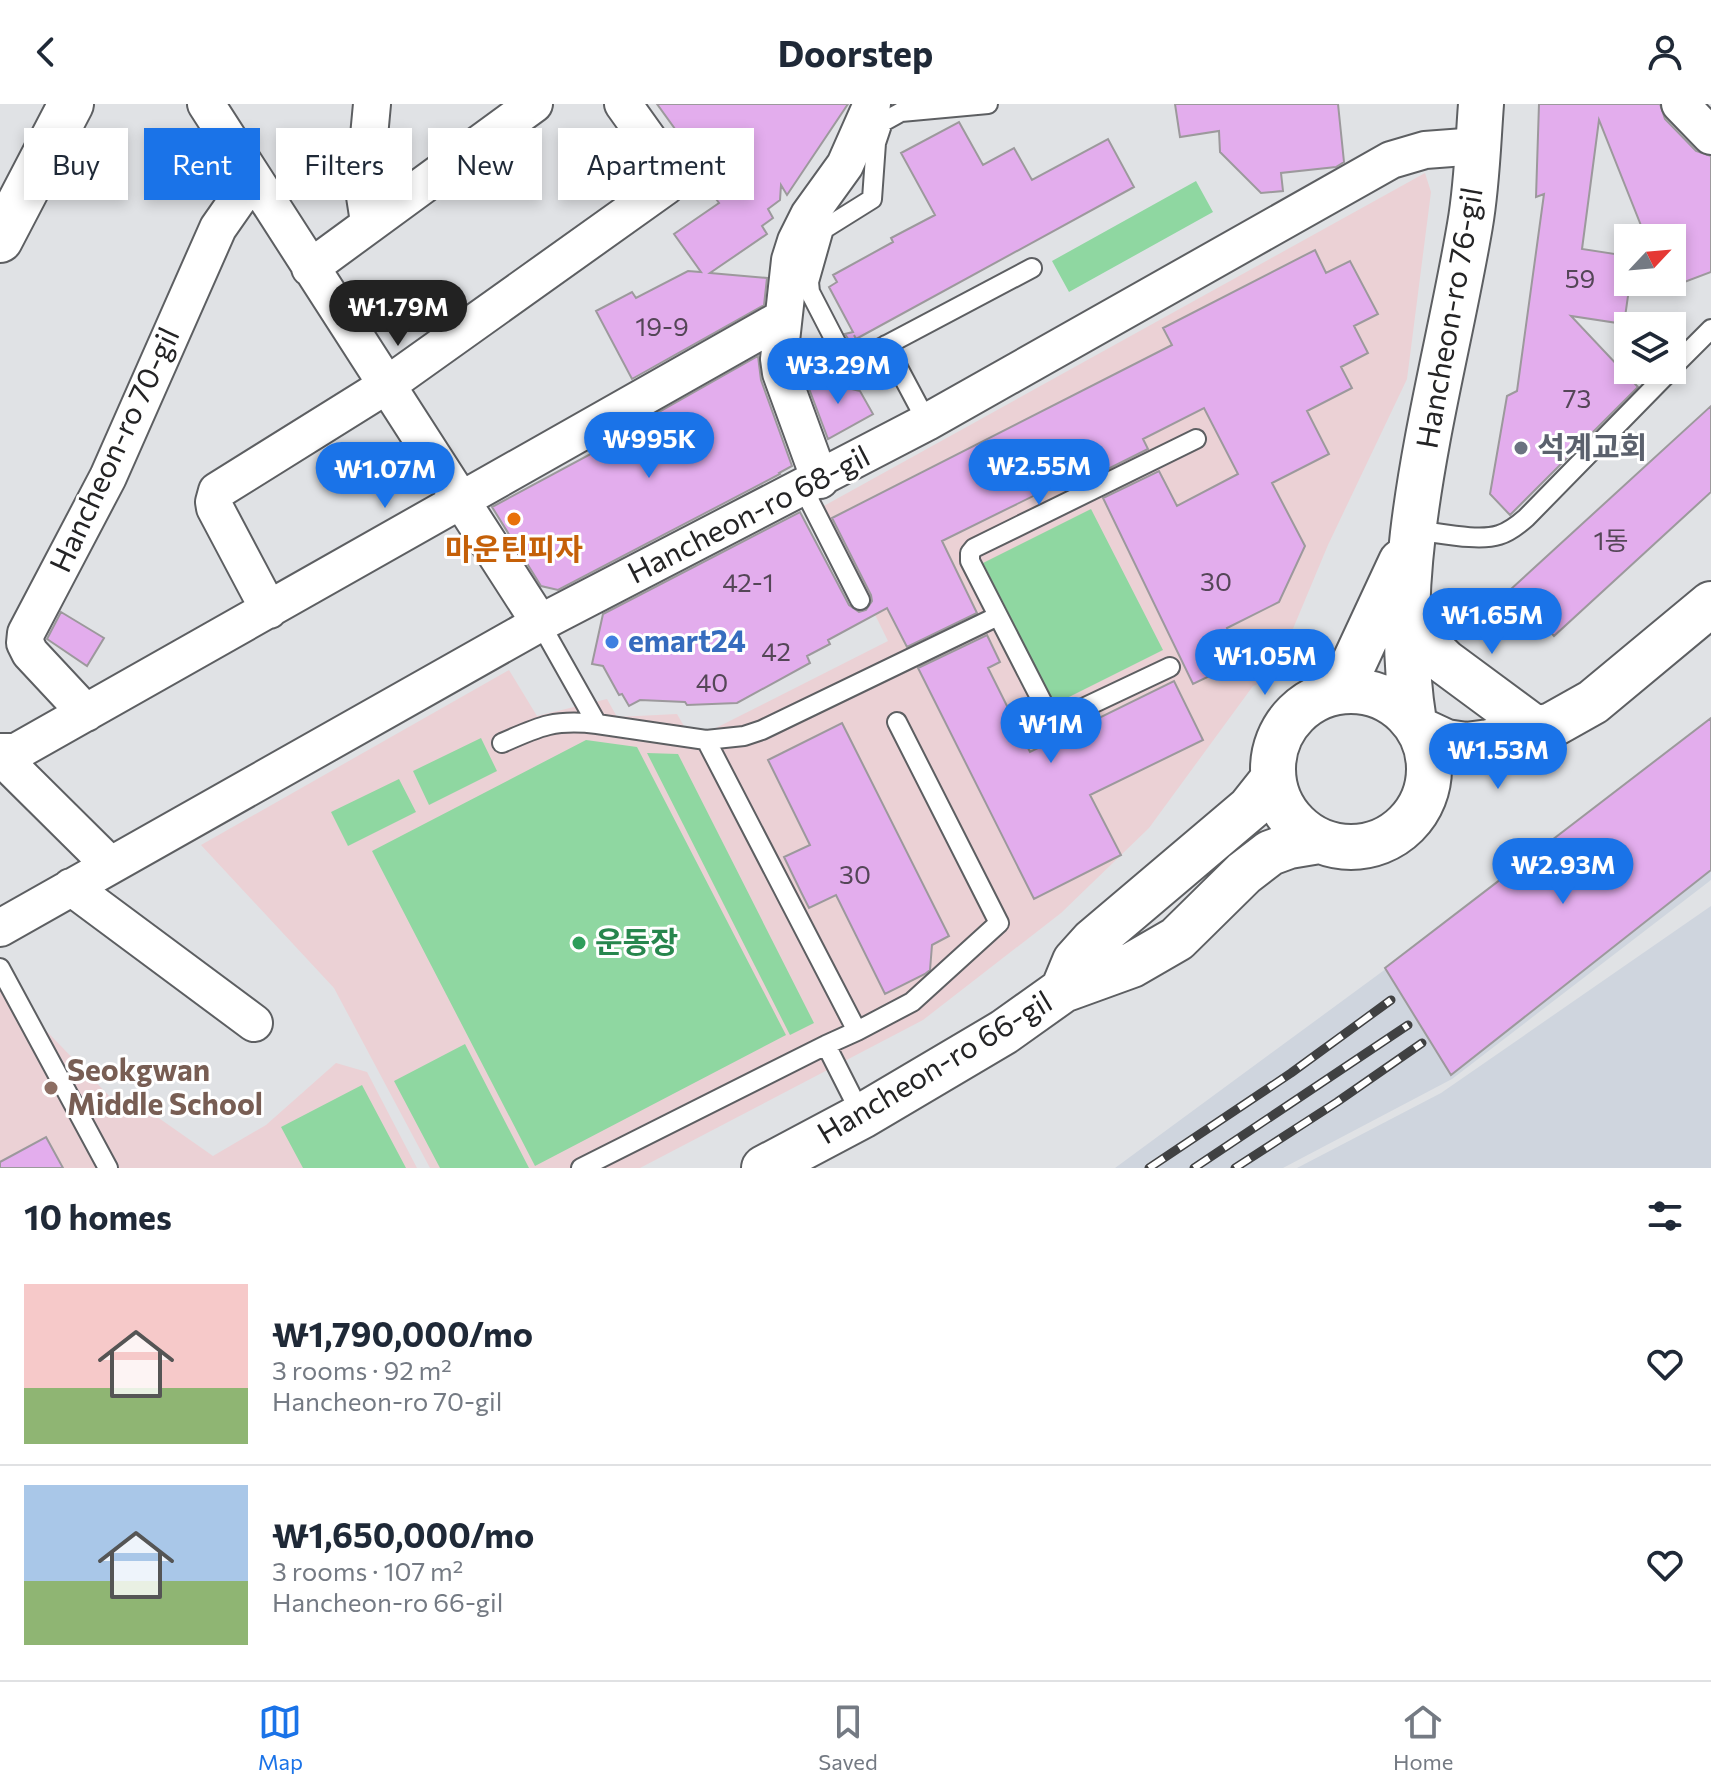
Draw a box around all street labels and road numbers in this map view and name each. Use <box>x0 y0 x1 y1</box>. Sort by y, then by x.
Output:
street label: Hancheon-ro 76-gil <box>1406 184 1489 451</box>
street label: Hancheon-ro 70-gil <box>40 321 186 577</box>
street label: Hancheon-ro 68-gil <box>621 436 875 590</box>
street label: Hancheon-ro 66-gil <box>810 981 1058 1150</box>

